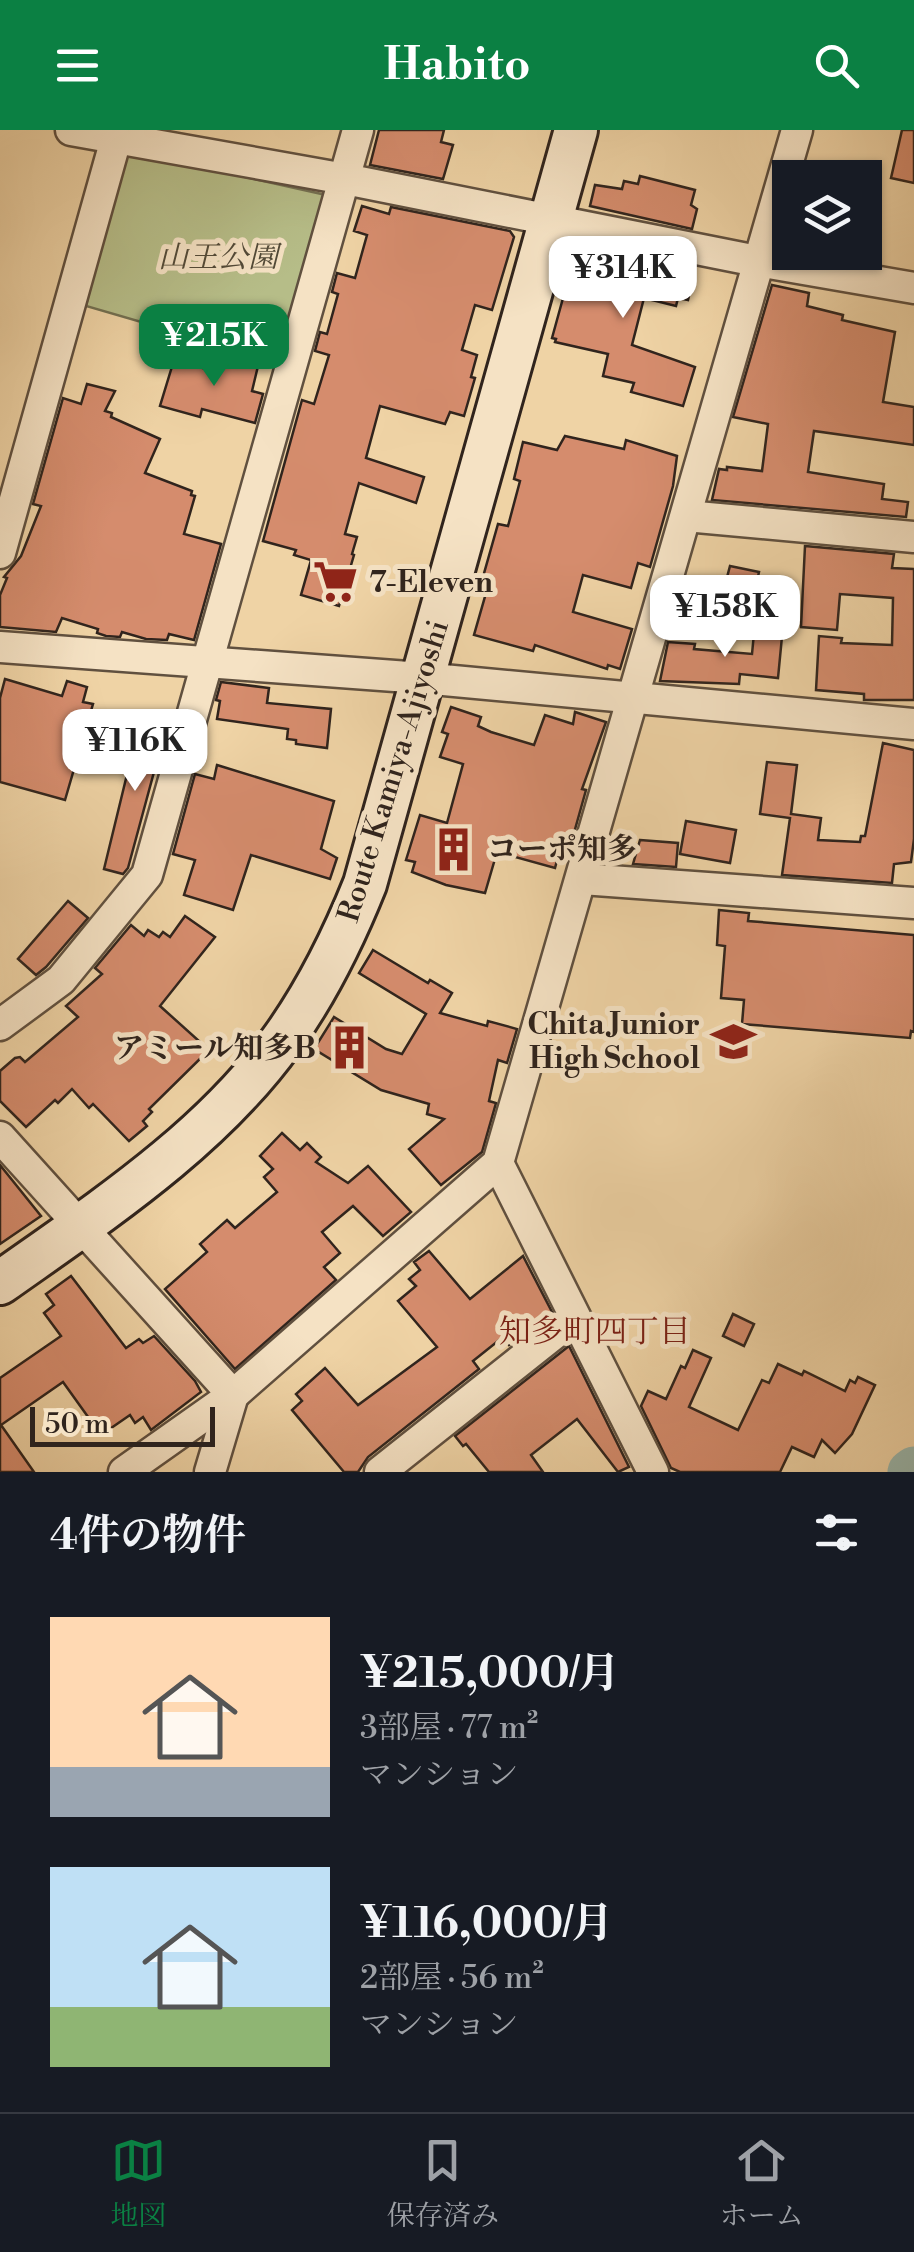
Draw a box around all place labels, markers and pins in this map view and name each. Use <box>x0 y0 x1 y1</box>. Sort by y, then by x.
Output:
pin: ¥314K <box>553 236 693 321</box>
pin: ¥215K <box>144 304 284 389</box>
supermarket icon: 7-Eleven <box>312 558 360 606</box>
place label: 7-Eleven <box>369 564 493 602</box>
pin: ¥158K <box>655 575 795 660</box>
pin: ¥116K <box>65 709 205 794</box>
building icon: コーポ知多 <box>430 825 478 873</box>
place label: コーポ知多 <box>487 831 637 869</box>
place label: Chita Junior High School <box>527 1006 700 1078</box>
school or university icon: Chita Junior High School <box>709 1017 757 1065</box>
building icon: アミール知多B <box>325 1024 373 1072</box>
place label: アミール知多B <box>114 1030 316 1068</box>

